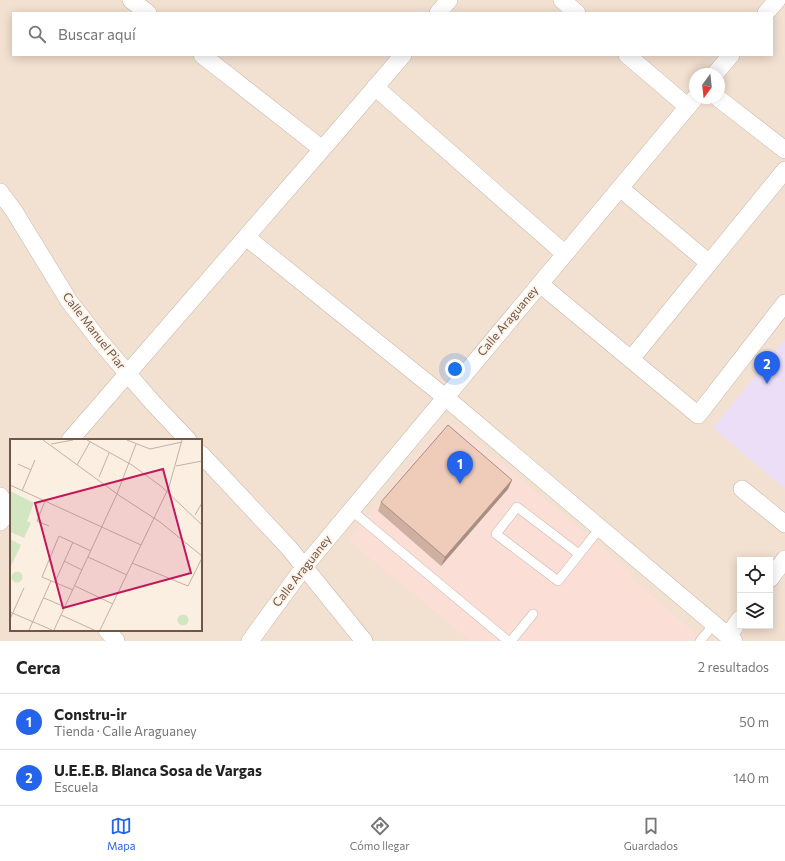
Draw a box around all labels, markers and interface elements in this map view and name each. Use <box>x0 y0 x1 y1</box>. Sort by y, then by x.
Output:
search box <box>12 12 773 56</box>
icon: search <box>26 23 48 45</box>
text: Buscar aquí <box>58 25 136 43</box>
north arrow <box>689 68 725 104</box>
street label: Calle Araguaney <box>474 282 541 358</box>
street label: Calle Manuel Piar <box>60 289 129 372</box>
pin: 2 <box>754 351 780 384</box>
your location <box>445 359 465 379</box>
inset map <box>10 439 202 631</box>
pin: 1 <box>447 451 473 484</box>
street label: Calle Araguaney <box>269 532 334 609</box>
map controls <box>737 557 773 629</box>
button: locate <box>737 557 773 593</box>
button: layers <box>737 593 773 629</box>
text: Cerca <box>16 657 61 678</box>
text: 2 resultados <box>698 659 769 675</box>
text: Constru-ir <box>54 705 127 723</box>
text: 1 <box>26 714 32 730</box>
text: 50 m <box>739 714 769 730</box>
text: Tienda · Calle Araguaney <box>54 723 197 739</box>
text: U.E.E.B. Blanca Sosa de Vargas <box>54 761 262 779</box>
text: 2 <box>25 770 33 786</box>
text: 140 m <box>733 770 769 786</box>
text: Escuela <box>54 779 98 795</box>
tab: Mapa <box>107 815 136 852</box>
tab: Cómo llegar <box>350 815 410 852</box>
tab: Guardados <box>624 815 678 852</box>

